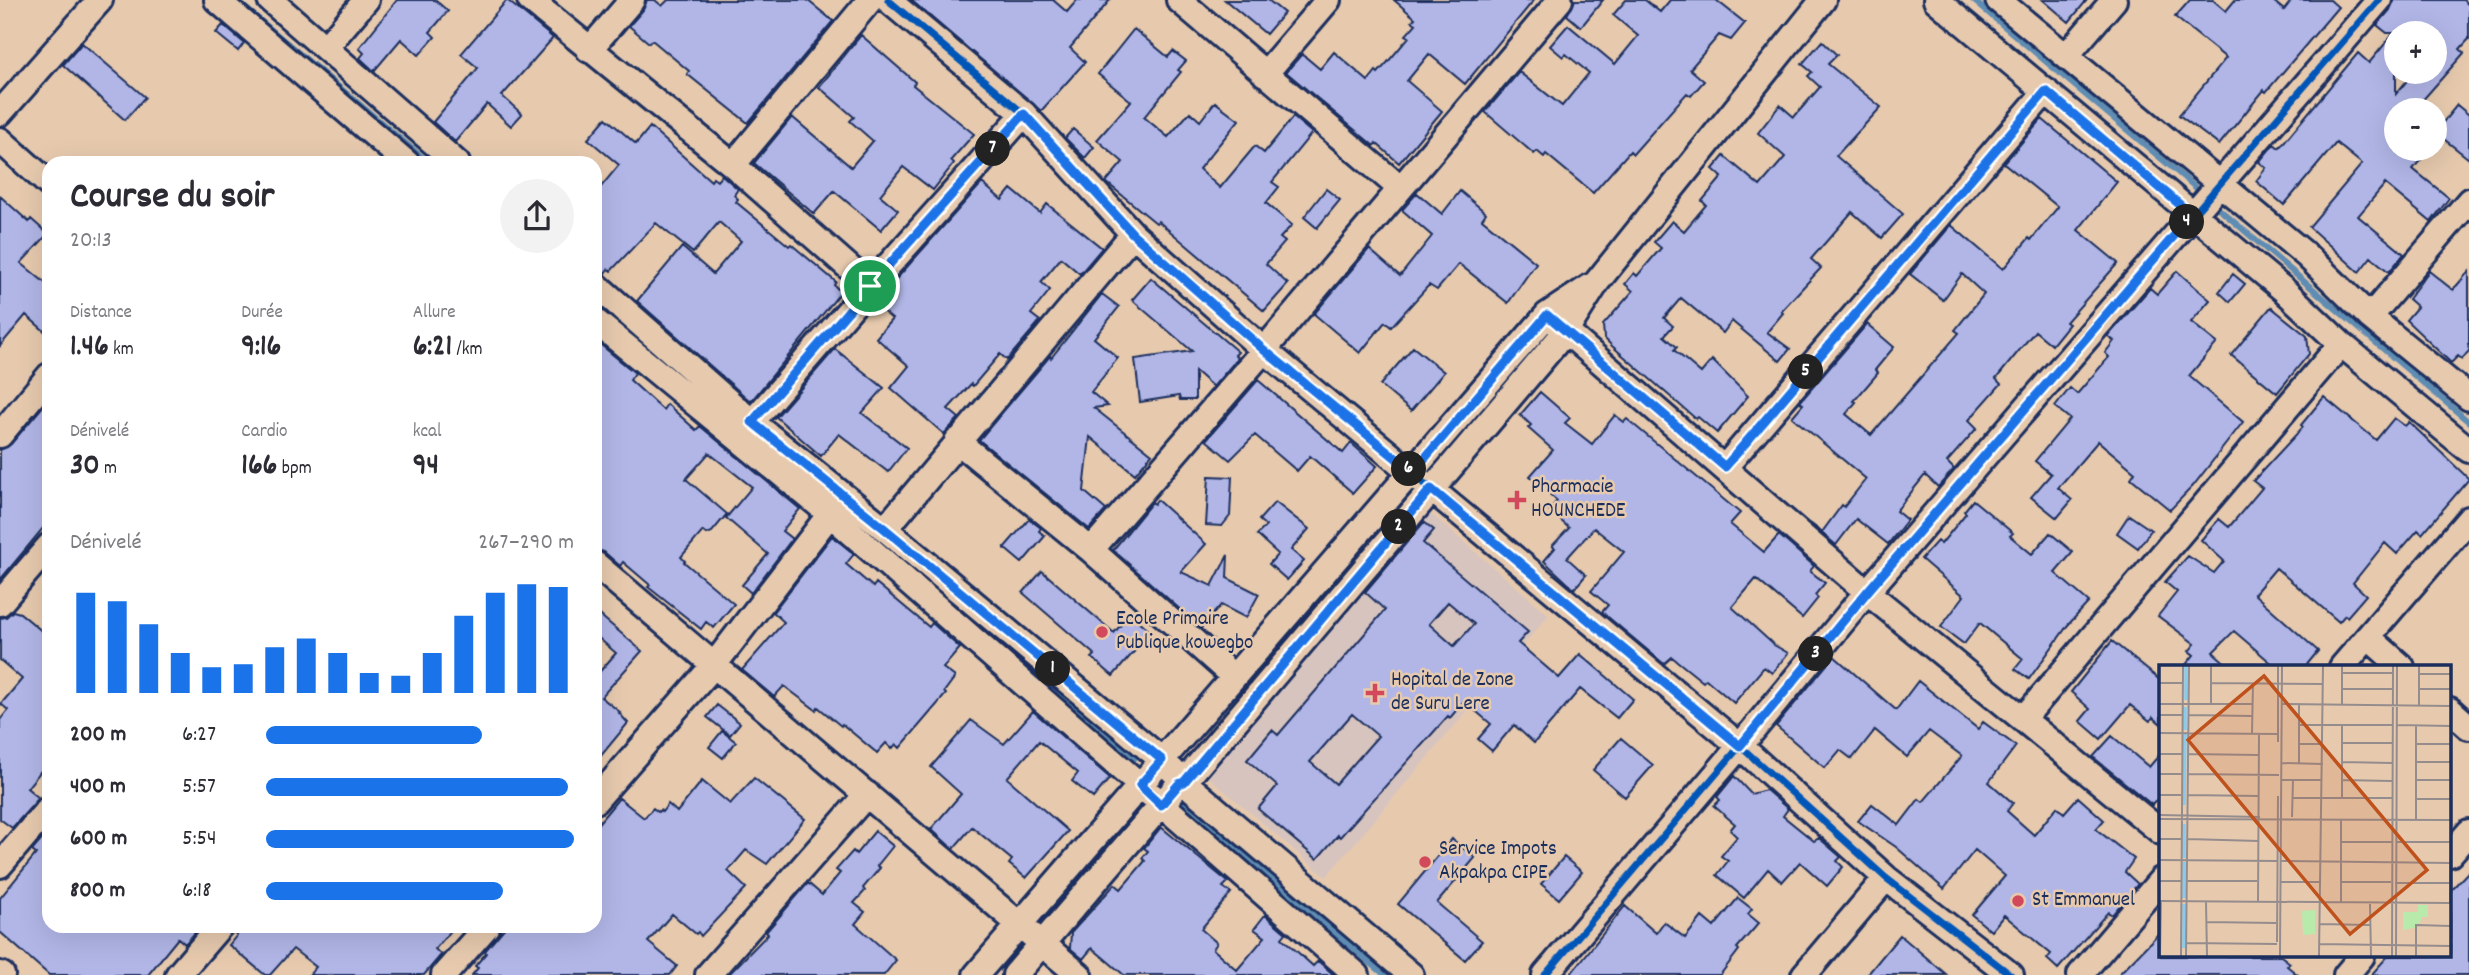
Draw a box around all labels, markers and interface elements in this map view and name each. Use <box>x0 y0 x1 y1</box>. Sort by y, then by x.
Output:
map controls <box>2384 21 2447 161</box>
button: + <box>2384 21 2447 84</box>
button: − <box>2384 98 2447 161</box>
pin: 7 <box>976 132 1010 166</box>
text: 7 <box>989 135 996 162</box>
text: Course du soir <box>70 171 274 226</box>
button: share <box>500 179 574 253</box>
pin: 4 <box>2170 204 2204 240</box>
text: 4 <box>2183 208 2190 235</box>
text: 20:13 <box>70 225 112 258</box>
pin <box>840 256 900 316</box>
icon: arrive <box>851 267 889 305</box>
text: Distance <box>70 300 132 327</box>
text: Durée <box>241 300 283 327</box>
text: Allure <box>413 300 456 327</box>
text: 1.46 <box>70 327 109 370</box>
text: 9:16 <box>241 327 281 370</box>
text: 6:21 <box>413 327 452 370</box>
text: km <box>109 337 134 364</box>
text: /km <box>452 337 483 364</box>
pin: 5 <box>1788 354 1824 390</box>
text: 5 <box>1801 358 1810 385</box>
text: Dénivelé <box>70 419 129 446</box>
text: Cardio <box>241 419 288 446</box>
text: kcal <box>413 419 442 446</box>
text: 30 <box>70 446 100 489</box>
text: 166 <box>241 446 277 489</box>
text: 94 <box>413 446 439 489</box>
pin: 6 <box>1392 452 1426 486</box>
text: 6 <box>1404 455 1413 482</box>
text: m <box>100 456 117 483</box>
text: bpm <box>277 456 312 483</box>
place label: Pharmacie HOUNCHEDE <box>1531 473 1626 527</box>
marker: Pharmacie HOUNCHEDE <box>1509 492 1525 508</box>
pin: 2 <box>1382 510 1416 544</box>
text: 2 <box>1394 513 1403 540</box>
text: Dénivelé <box>70 527 142 560</box>
text: 267–290 m <box>478 527 574 560</box>
place label: Ecole Primaire Publique kowegbo <box>1116 605 1253 659</box>
marker: Ecole Primaire Publique kowegbo <box>1094 624 1110 640</box>
pin: 3 <box>1798 636 1834 672</box>
text: 3 <box>1811 640 1820 667</box>
pin: 1 <box>1036 652 1070 686</box>
text: 1 <box>1050 655 1055 682</box>
inset map <box>2159 665 2452 958</box>
place label: Hopital de Zone de Suru Lere <box>1391 666 1513 720</box>
marker: Hopital de Zone de Suru Lere <box>1365 683 1385 703</box>
text: 200 m <box>70 719 126 752</box>
text: 6:27 <box>182 719 216 752</box>
text: 400 m <box>70 771 126 804</box>
text: 5:57 <box>182 771 216 804</box>
text: 600 m <box>70 823 127 856</box>
text: 5:54 <box>182 823 217 856</box>
place label: Service Impots Akpakpa CIPE <box>1439 835 1557 889</box>
marker: Service Impots Akpakpa CIPE <box>1417 854 1433 870</box>
text: 800 m <box>70 875 125 908</box>
text: 6:18 <box>182 875 211 908</box>
place label: St Emmanuel <box>2032 886 2135 916</box>
marker: St Emmanuel <box>2010 893 2026 909</box>

